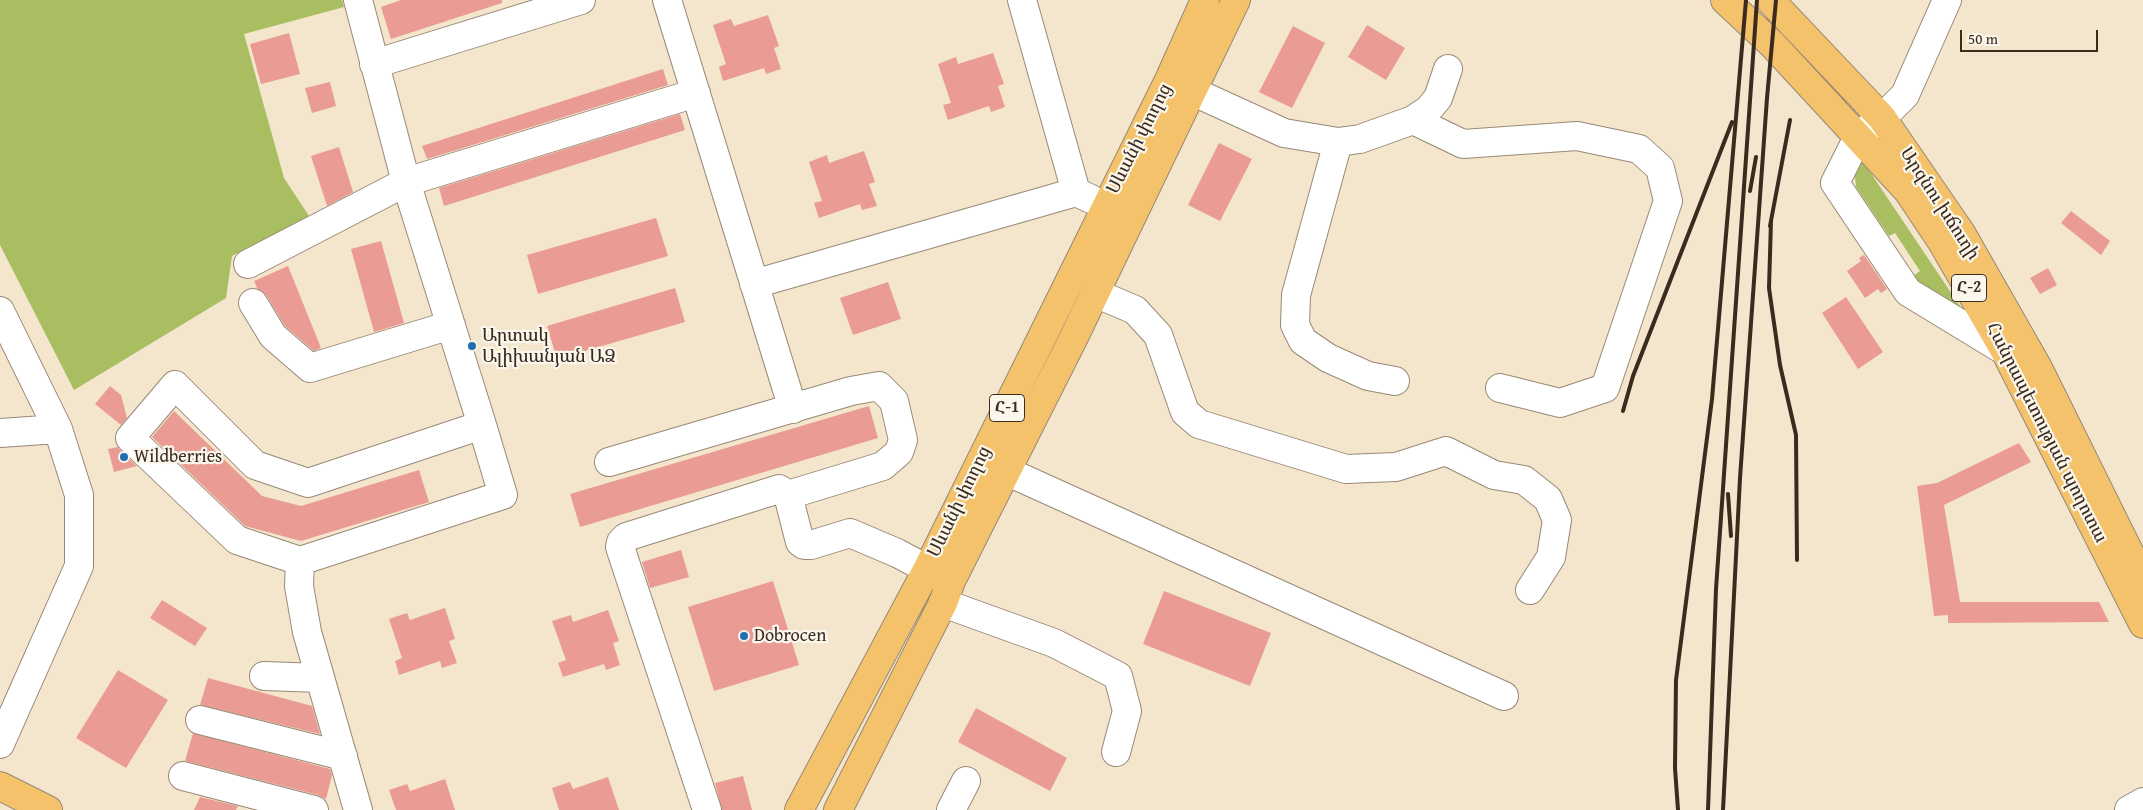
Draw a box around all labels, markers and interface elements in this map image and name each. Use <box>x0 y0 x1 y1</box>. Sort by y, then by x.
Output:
scale bar <box>1963 20 2100 52</box>
text: 50 m <box>1968 28 1998 49</box>
street label: Սևանի փողոց <box>1103 80 1177 198</box>
street label: Արզնու խճուղի <box>1895 144 1983 264</box>
road number: Հ-2 <box>1952 274 1986 302</box>
street label: Հանրապետության պողոտա <box>1981 319 2111 547</box>
place label: Արտակ Ալիխանյան ԱՁ <box>482 325 616 368</box>
marker: Արտակ Ալիխանյան ԱՁ <box>466 340 478 352</box>
road number: Հ-1 <box>990 394 1024 422</box>
street label: Սևանի փողոց <box>924 443 996 561</box>
place label: Wildberries <box>134 446 222 468</box>
marker: Wildberries <box>118 451 130 463</box>
place label: Dobrocen <box>754 625 826 647</box>
marker: Dobrocen <box>738 630 750 642</box>

